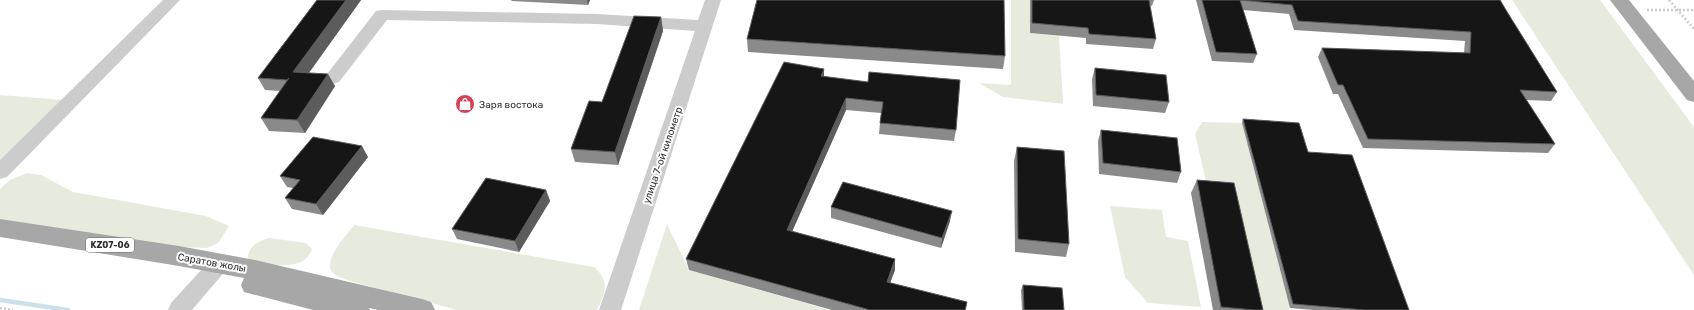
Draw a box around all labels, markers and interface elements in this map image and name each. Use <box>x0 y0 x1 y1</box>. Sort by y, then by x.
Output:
shop icon: Заря востока <box>454 93 476 115</box>
place label: Заря востока <box>479 99 543 111</box>
street label: улица 7-ой километр <box>641 105 685 205</box>
road number: KZ07-06 <box>86 238 134 252</box>
street label: Саратов жолы <box>177 251 247 275</box>

